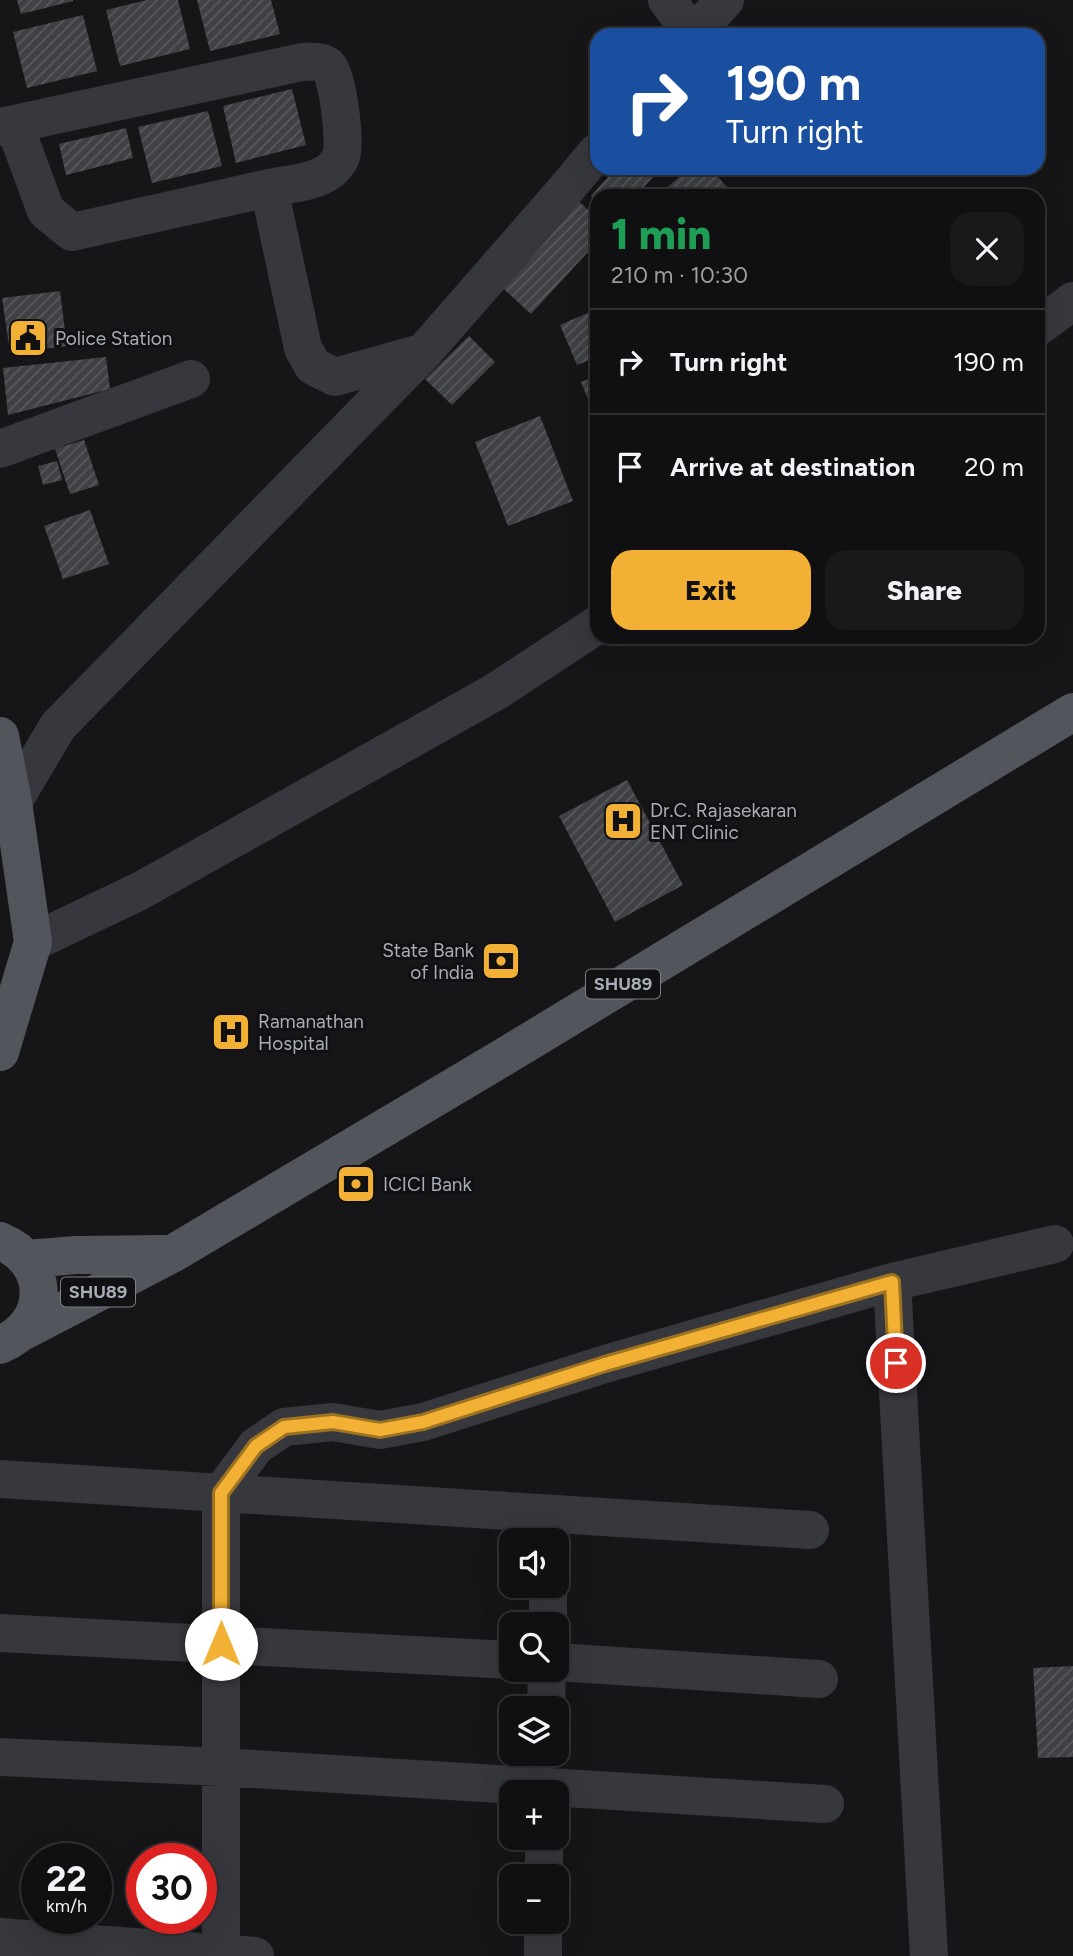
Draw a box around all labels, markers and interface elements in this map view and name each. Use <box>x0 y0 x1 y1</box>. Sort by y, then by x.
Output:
text: 190 m <box>726 53 861 112</box>
icon: right <box>611 56 702 147</box>
text: Turn right <box>726 113 864 151</box>
text: 1 min <box>611 209 711 260</box>
button: close <box>950 212 1024 286</box>
text: 210 m · 10:30 <box>611 261 748 289</box>
public building icon: Police Station <box>7 317 49 359</box>
place label: Police Station <box>55 327 172 350</box>
icon: right <box>611 343 649 381</box>
text: Turn right <box>670 346 787 378</box>
text: 190 m <box>953 346 1024 378</box>
icon: arrive <box>611 448 649 486</box>
text: Arrive at destination <box>670 451 915 483</box>
text: 20 m <box>964 451 1024 483</box>
button: Exit <box>611 550 811 630</box>
button: Share <box>825 550 1024 630</box>
place label: Dr.C. Rajasekaran ENT Clinic <box>650 799 797 844</box>
hospital icon: Dr.C. Rajasekaran ENT Clinic <box>602 800 644 842</box>
place label: State Bank of India <box>382 939 475 984</box>
bank icon: State Bank of India <box>480 940 522 982</box>
road number: SHU89 <box>586 970 660 999</box>
place label: Ramanathan Hospital <box>258 1010 364 1055</box>
hospital icon: Ramanathan Hospital <box>210 1011 252 1053</box>
bank icon: ICICI Bank <box>335 1163 377 1205</box>
place label: ICICI Bank <box>383 1173 472 1196</box>
road number: SHU89 <box>61 1278 135 1307</box>
pin <box>866 1333 926 1393</box>
icon: arrive <box>877 1344 915 1382</box>
map controls <box>499 1528 569 1934</box>
button: sound <box>499 1528 569 1598</box>
position arrow <box>184 1607 258 1681</box>
button: search <box>499 1612 569 1682</box>
button: layers <box>499 1696 569 1766</box>
button: + <box>499 1780 569 1850</box>
speed limit sign: 30 <box>126 1843 217 1934</box>
text: 22 <box>46 1858 87 1900</box>
button: − <box>499 1864 569 1934</box>
text: km/h <box>46 1895 87 1917</box>

